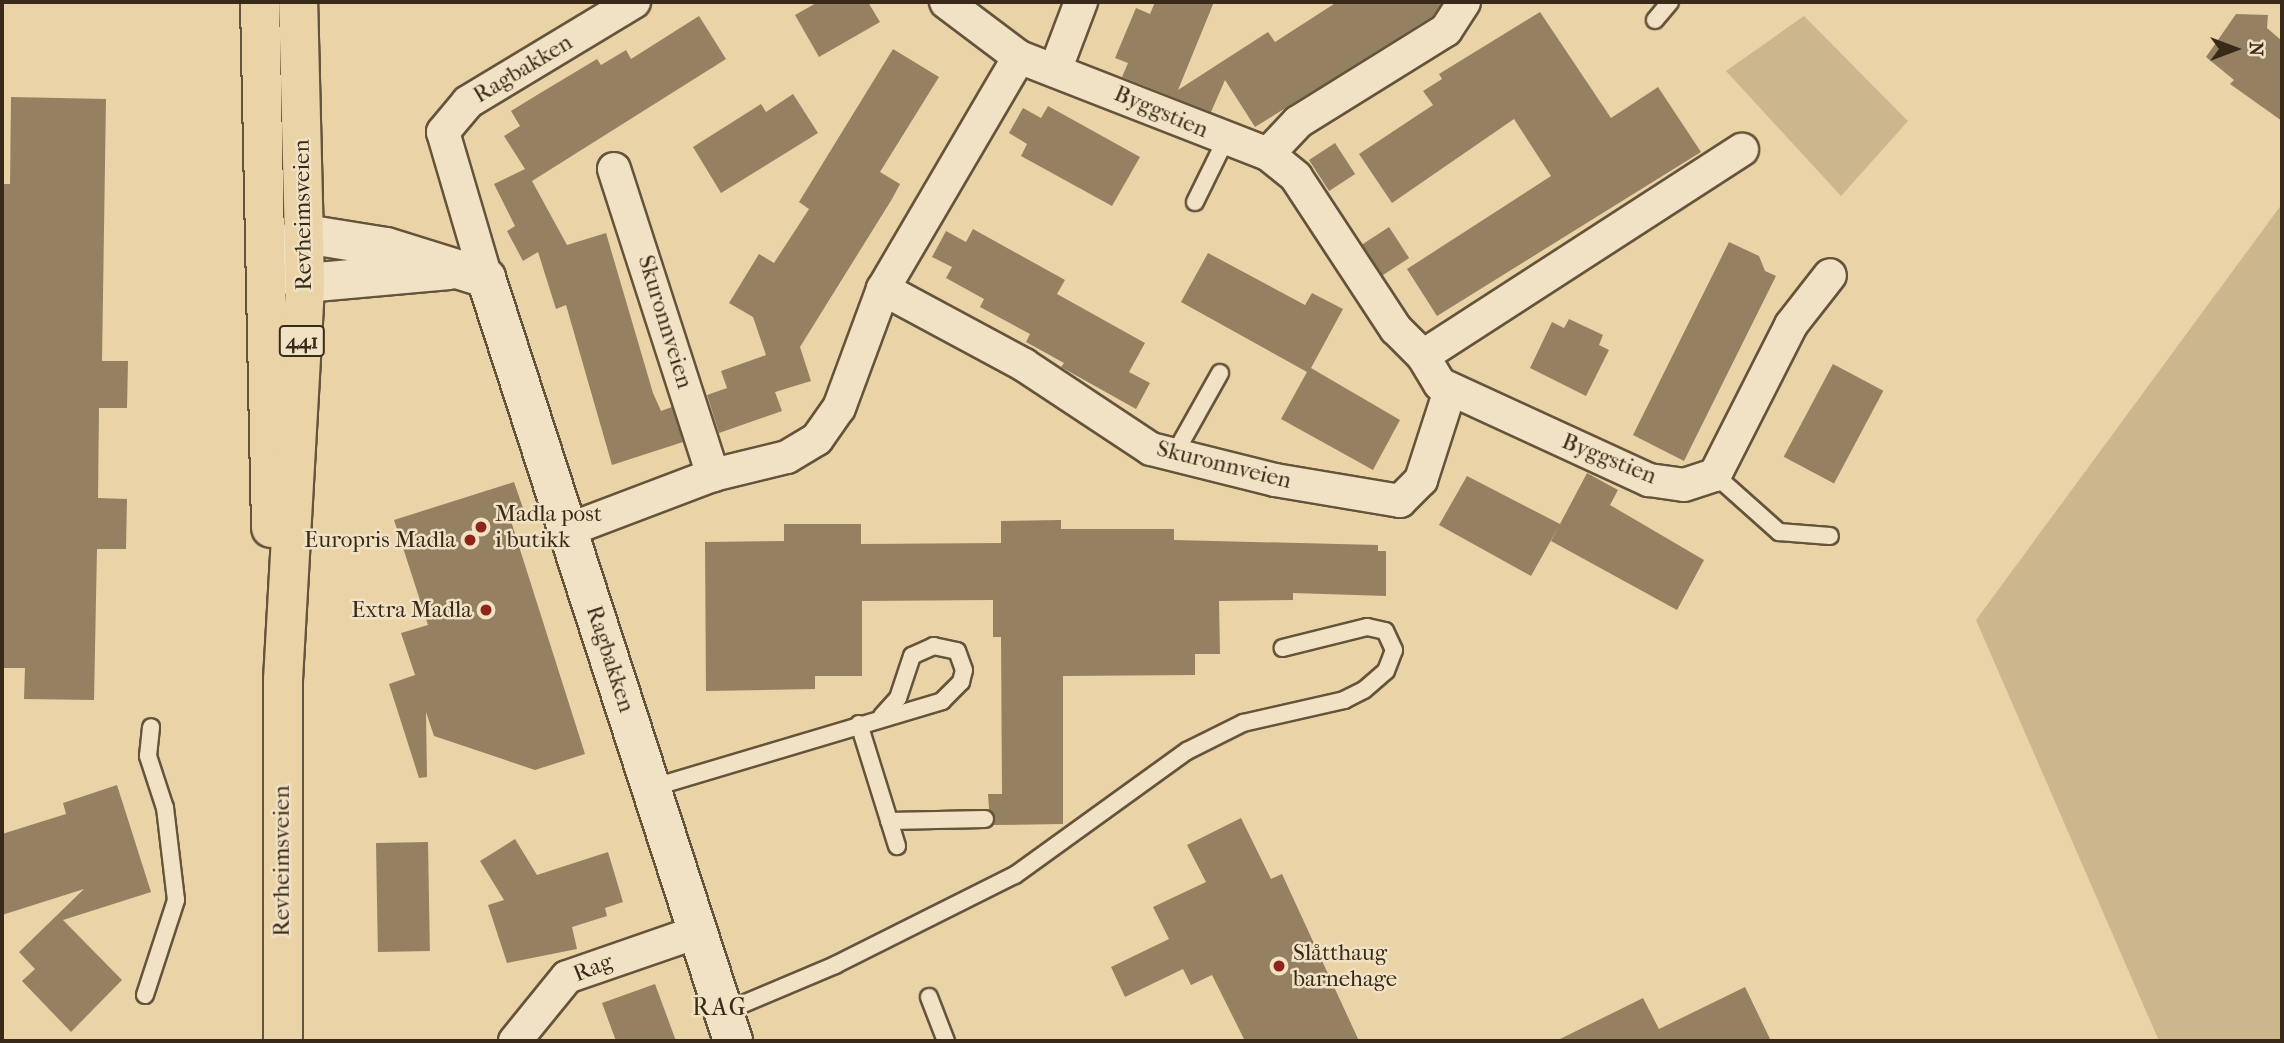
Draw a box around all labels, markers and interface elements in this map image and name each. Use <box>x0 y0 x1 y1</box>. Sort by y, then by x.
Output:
north arrow <box>2200 14 2270 84</box>
street label: Ragbakken <box>468 29 578 109</box>
text: N <box>2245 42 2267 56</box>
street label: Byggstien <box>1110 80 1212 144</box>
street label: Revheimsveien <box>288 139 318 291</box>
street label: Skuronnveien <box>632 252 698 392</box>
road number: 441 <box>278 324 326 358</box>
street label: Byggstien <box>1558 428 1660 490</box>
street label: Skuronnveien <box>1154 435 1294 495</box>
place label: Madla post i butikk <box>495 500 602 554</box>
marker: Madla post i butikk <box>473 519 489 535</box>
place label: Europris Madla <box>304 526 456 554</box>
marker: Europris Madla <box>462 532 478 548</box>
place label: Extra Madla <box>351 596 472 624</box>
marker: Extra Madla <box>478 602 494 618</box>
street label: Ragbakken <box>580 602 640 716</box>
street label: Revheimsveien <box>268 785 296 937</box>
place label: Slåtthaug barnehage <box>1293 939 1397 993</box>
street label: Rag <box>569 948 617 988</box>
marker: Slåtthaug barnehage <box>1271 958 1287 974</box>
district label: RAG <box>693 994 747 1022</box>

